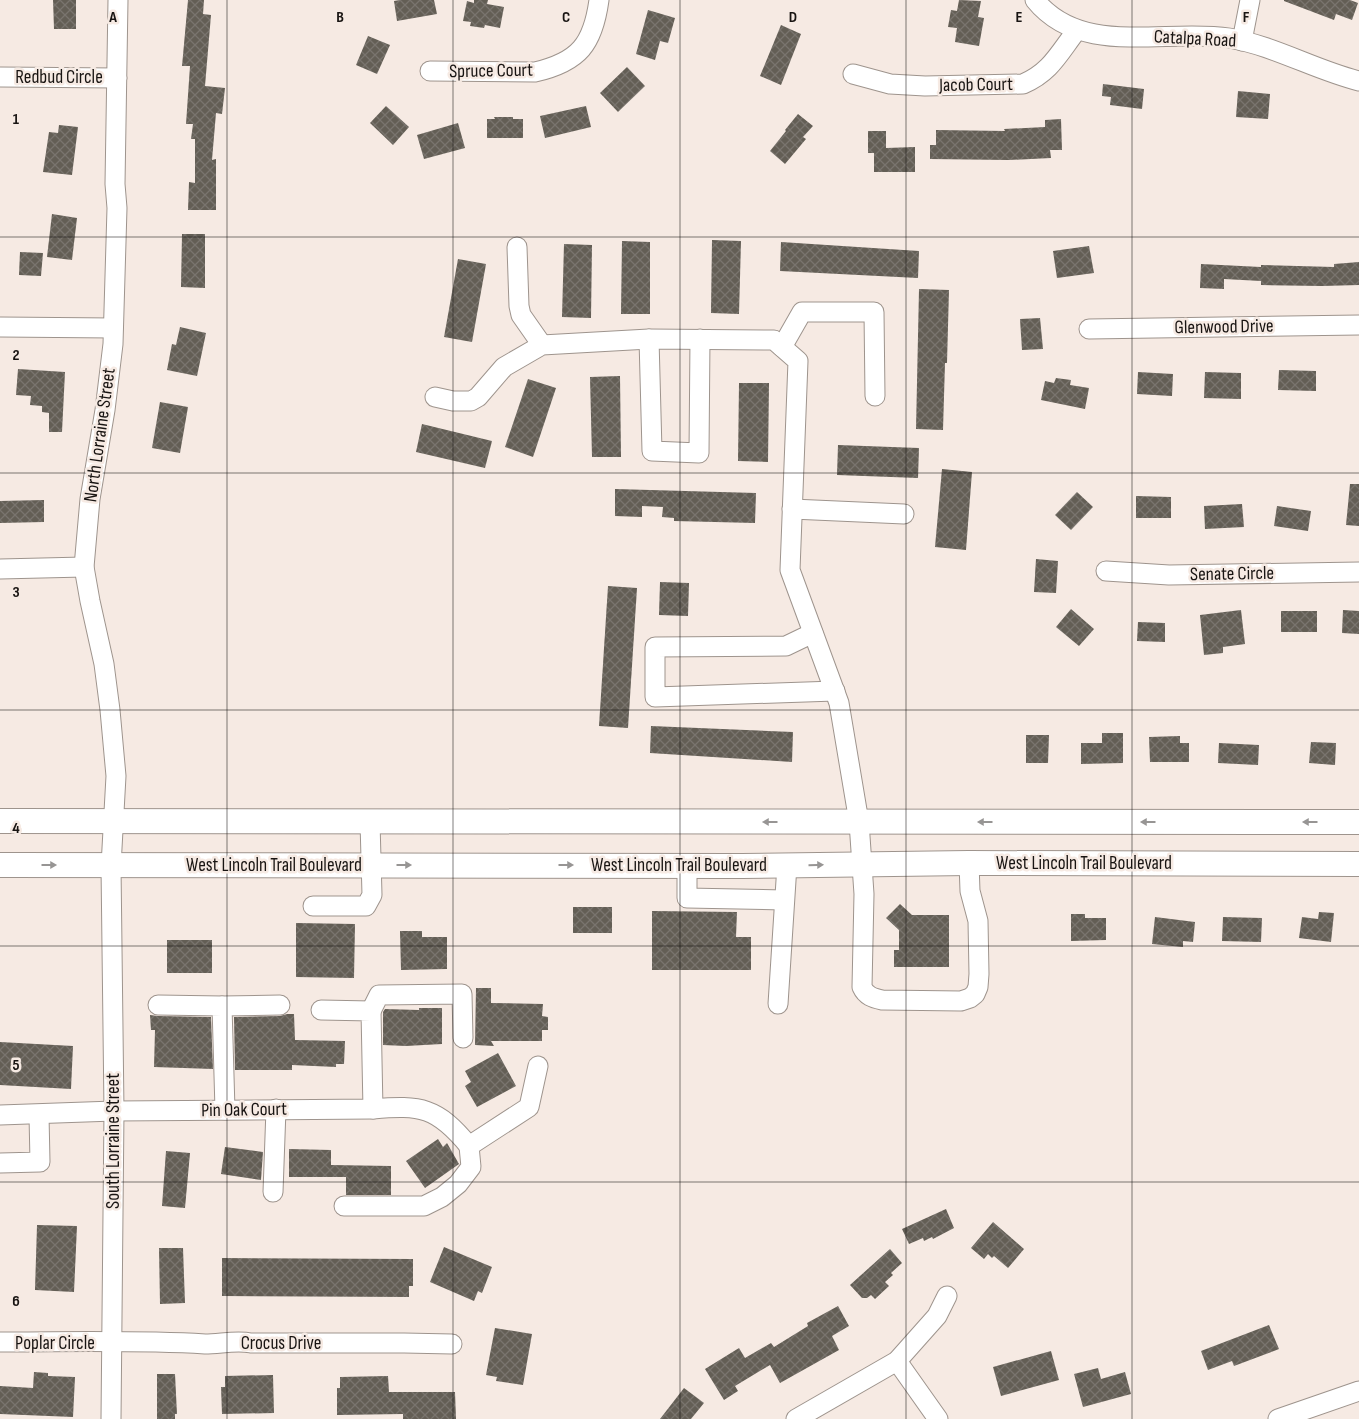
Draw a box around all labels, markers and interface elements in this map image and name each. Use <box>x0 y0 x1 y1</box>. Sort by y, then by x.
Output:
text: A <box>108 8 117 27</box>
text: B <box>336 8 344 27</box>
text: C <box>562 8 570 27</box>
text: D <box>789 8 797 27</box>
text: E <box>1016 8 1023 27</box>
text: F <box>1243 8 1250 27</box>
street label: Catalpa Road <box>1153 25 1237 53</box>
street label: Spruce Court <box>449 59 533 83</box>
street label: Redbud Circle <box>15 66 103 89</box>
street label: Jacob Court <box>938 73 1013 97</box>
text: 1 <box>13 110 20 129</box>
street label: Glenwood Drive <box>1174 315 1274 339</box>
text: 2 <box>12 346 20 365</box>
street label: North Lorraine Street <box>79 366 121 504</box>
street label: Senate Circle <box>1190 562 1274 586</box>
text: 3 <box>12 583 20 602</box>
one-way arrow <box>762 818 778 826</box>
one-way arrow <box>977 818 993 826</box>
one-way arrow <box>1140 818 1156 826</box>
one-way arrow <box>1302 818 1318 826</box>
text: 4 <box>12 819 20 838</box>
street label: West Lincoln Trail Boulevard <box>996 852 1172 875</box>
street label: West Lincoln Trail Boulevard <box>186 854 362 877</box>
street label: West Lincoln Trail Boulevard <box>591 854 767 877</box>
one-way arrow <box>41 861 57 869</box>
one-way arrow <box>396 861 412 869</box>
one-way arrow <box>558 861 574 869</box>
one-way arrow <box>808 861 824 869</box>
text: 5 <box>12 1056 20 1075</box>
street label: South Lorraine Street <box>102 1073 125 1209</box>
street label: Pin Oak Court <box>201 1098 287 1122</box>
text: 6 <box>12 1292 20 1311</box>
street label: Poplar Circle <box>15 1332 95 1355</box>
street label: Crocus Drive <box>241 1332 321 1355</box>

